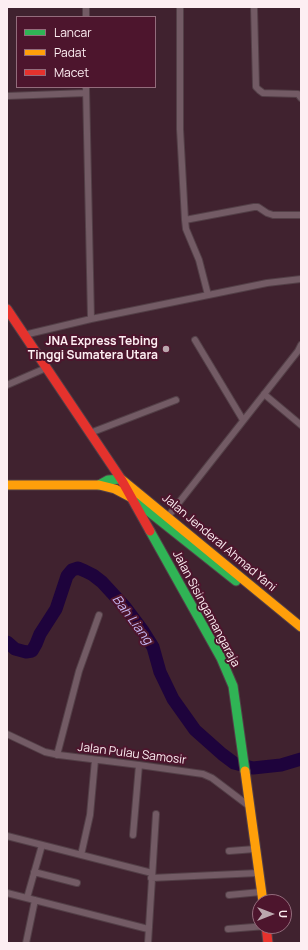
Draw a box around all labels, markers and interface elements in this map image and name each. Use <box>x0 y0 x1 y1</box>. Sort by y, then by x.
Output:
legend <box>16 16 156 88</box>
text: Lancar <box>54 24 91 41</box>
text: Padat <box>54 44 86 61</box>
text: Macet <box>54 64 89 81</box>
place label: JNA Express Tebing Tinggi Sumatera Utara <box>28 335 158 363</box>
marker: JNA Express Tebing Tinggi Sumatera Utara <box>161 344 171 354</box>
street label: Jalan Jenderal Ahmad Yani <box>159 491 279 595</box>
street label: Jalan Sisingamangaraja <box>169 548 243 670</box>
water label: Bah Liang <box>108 592 156 648</box>
street label: Jalan Pulau Samosir <box>77 740 187 768</box>
north arrow <box>252 894 292 934</box>
text: U <box>276 910 291 918</box>

